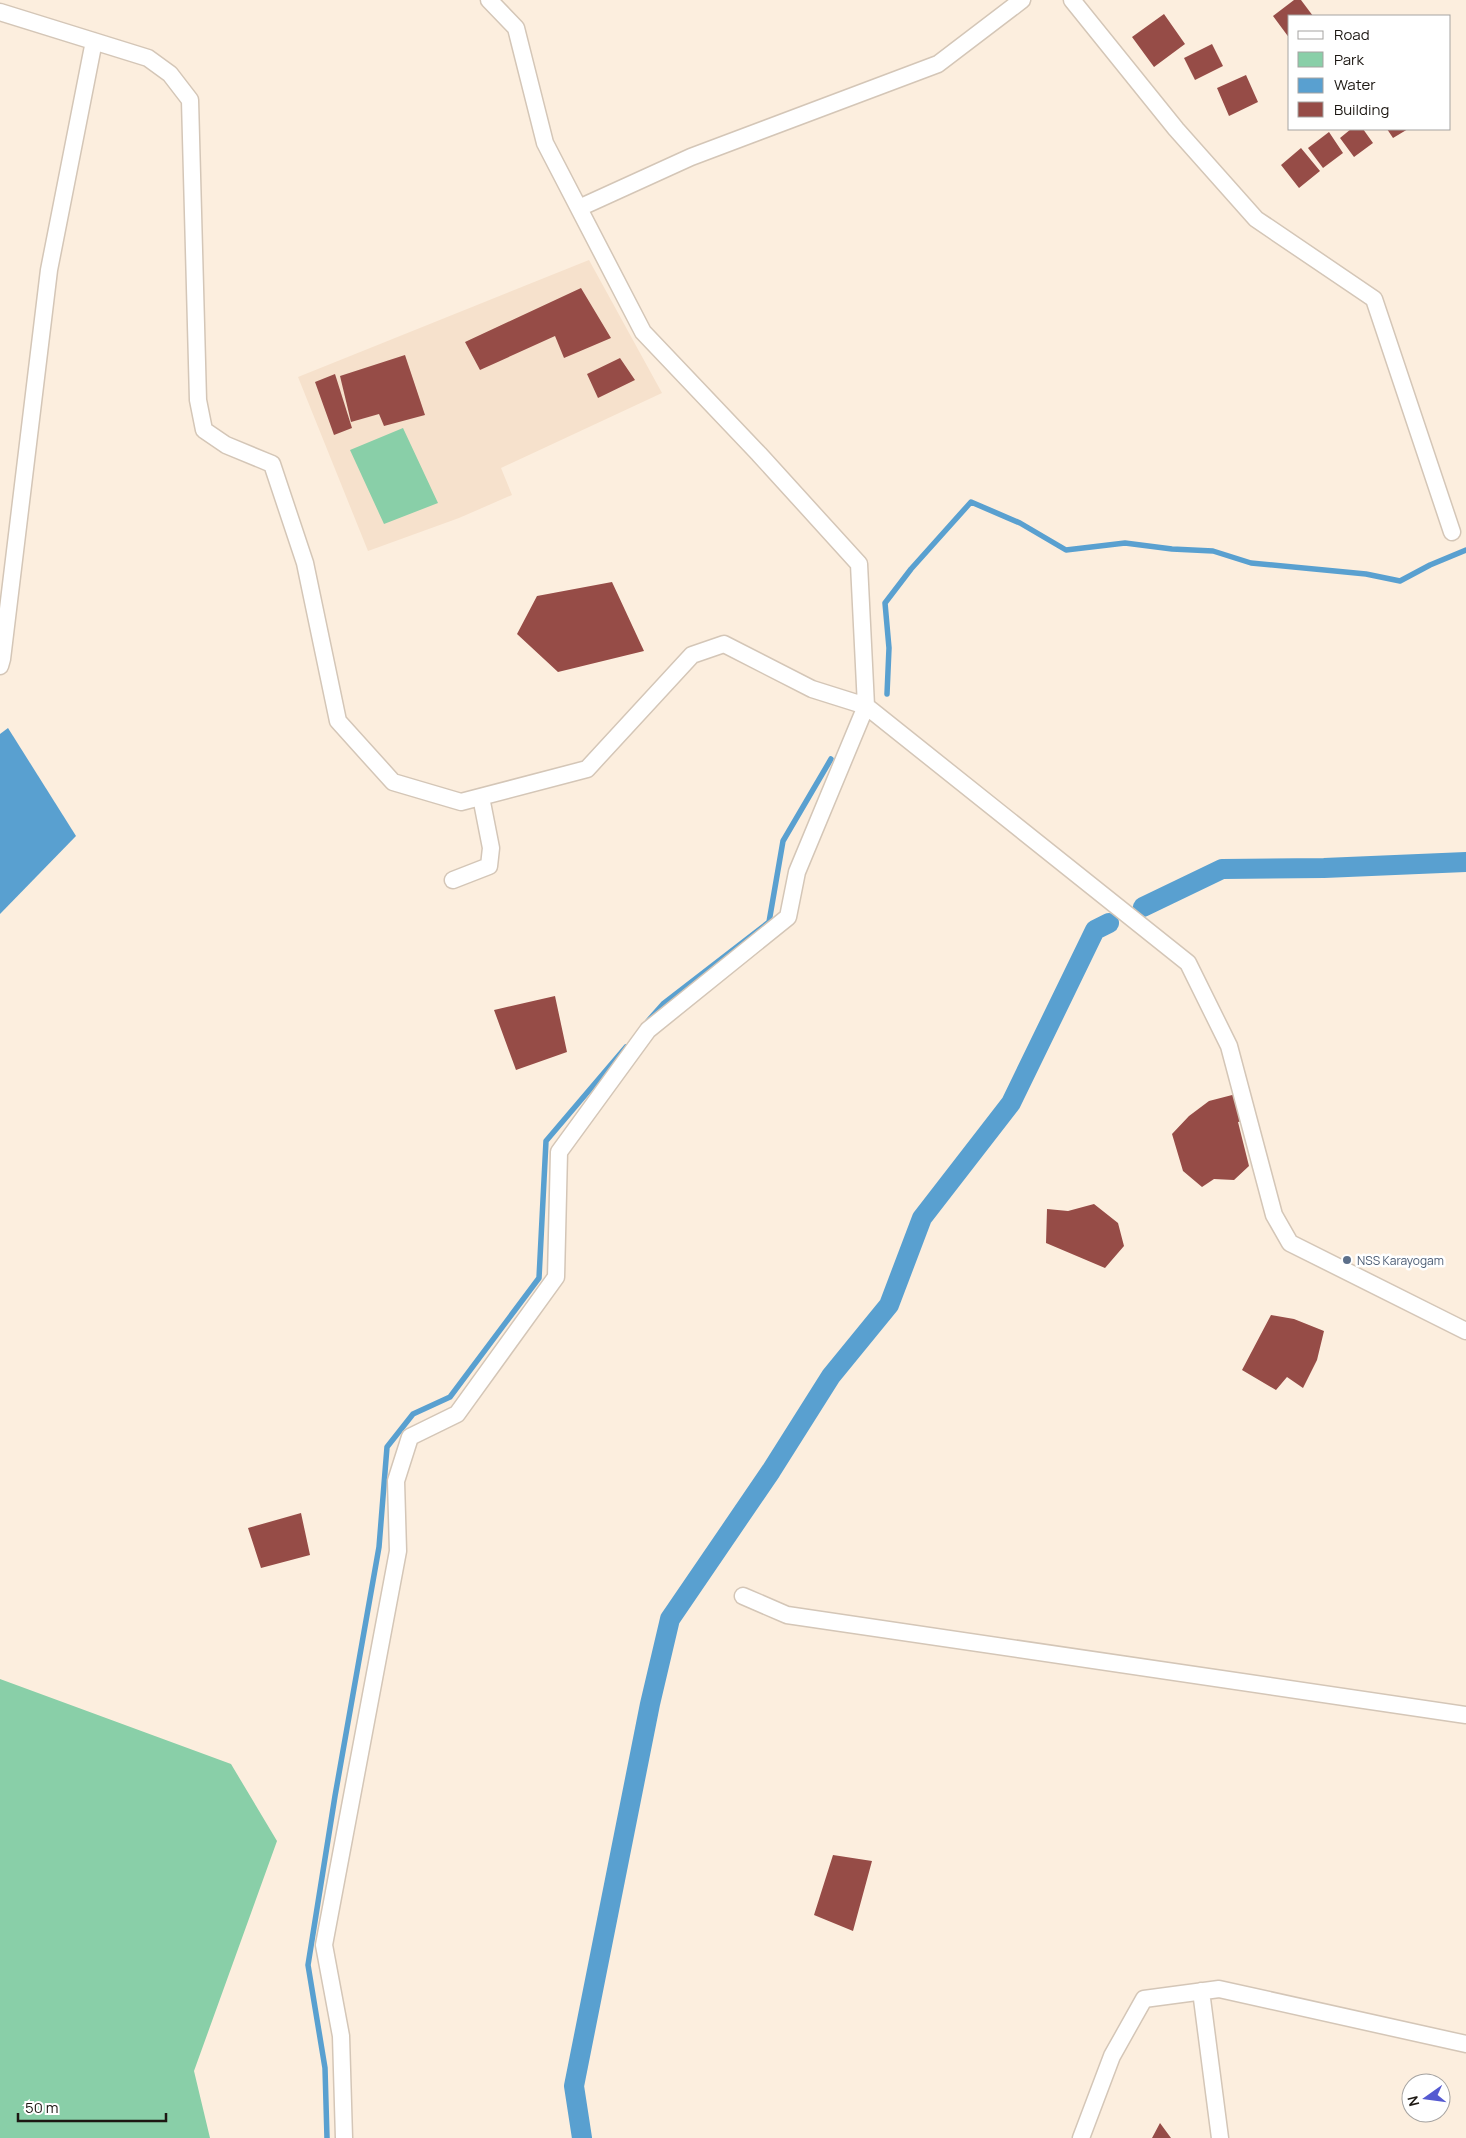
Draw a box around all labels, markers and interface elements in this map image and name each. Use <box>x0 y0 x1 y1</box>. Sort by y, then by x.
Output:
legend <box>1288 15 1451 130</box>
text: Road <box>1334 24 1370 45</box>
text: Park <box>1334 49 1364 70</box>
text: Water <box>1334 74 1376 95</box>
text: Building <box>1334 99 1389 120</box>
place label: NSS Karayogam <box>1357 1252 1444 1269</box>
marker: NSS Karayogam <box>1341 1254 1353 1266</box>
north arrow <box>1401 2073 1451 2123</box>
scale bar <box>18 2090 165 2122</box>
text: N <box>1402 2094 1423 2108</box>
text: 50 m <box>25 2097 59 2118</box>

